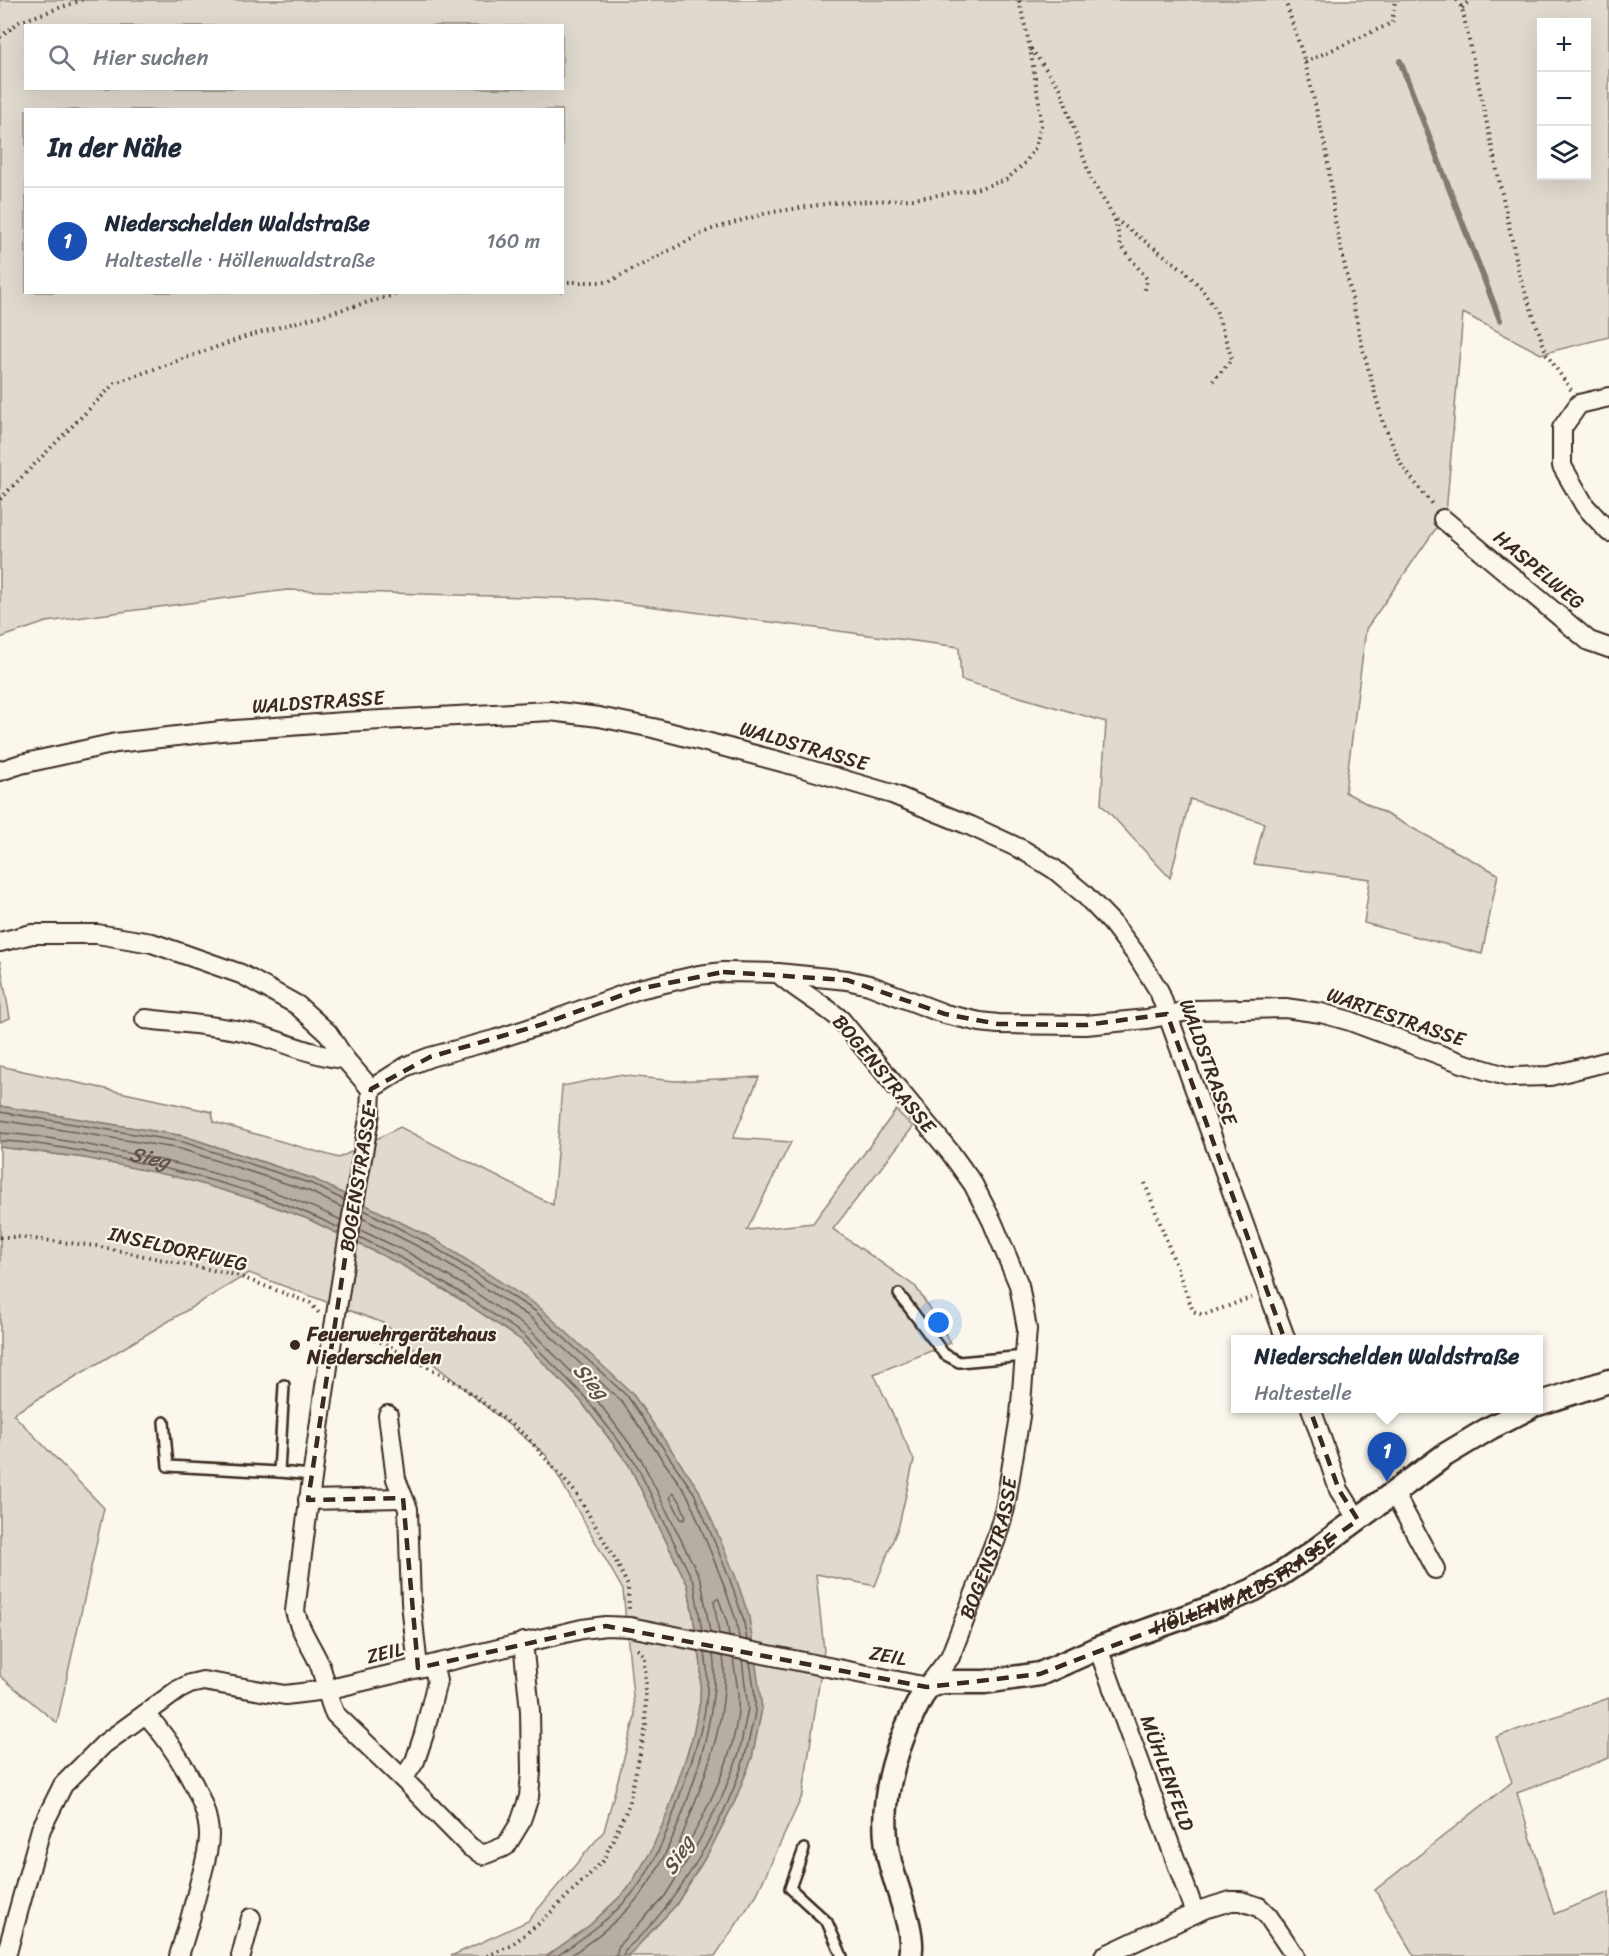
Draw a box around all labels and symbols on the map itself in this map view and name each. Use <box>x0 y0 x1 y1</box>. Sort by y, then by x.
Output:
street label: HASPELWEG <box>1485 521 1593 619</box>
street label: WALDSTRASSE <box>251 680 387 724</box>
street label: WALDSTRASSE <box>736 711 874 782</box>
street label: WARTESTRASSE <box>1322 977 1472 1058</box>
street label: WALDSTRASSE <box>1169 994 1248 1132</box>
street label: BOGENSTRASSE <box>823 1006 946 1143</box>
street label: BOGENSTRASSE <box>329 1102 387 1255</box>
water label: Sieg <box>126 1135 176 1181</box>
street label: INSELDORFWEG <box>104 1216 251 1282</box>
your location <box>924 1308 953 1337</box>
place label: Feuerwehrgerätehaus Niederschelden <box>306 1317 497 1375</box>
marker: Feuerwehrgerätehaus Niederschelden <box>288 1338 302 1352</box>
water label: Sieg <box>563 1353 620 1410</box>
pin: 1 <box>1368 1432 1406 1482</box>
street label: BOGENSTRASSE <box>949 1473 1028 1624</box>
street label: HÖLLENWALDSTRASSE <box>1147 1522 1345 1645</box>
street label: ZEIL <box>363 1632 408 1674</box>
street label: ZEIL <box>866 1635 910 1677</box>
street label: MÜHLENFELD <box>1130 1710 1204 1836</box>
water label: Sieg <box>651 1826 706 1882</box>

